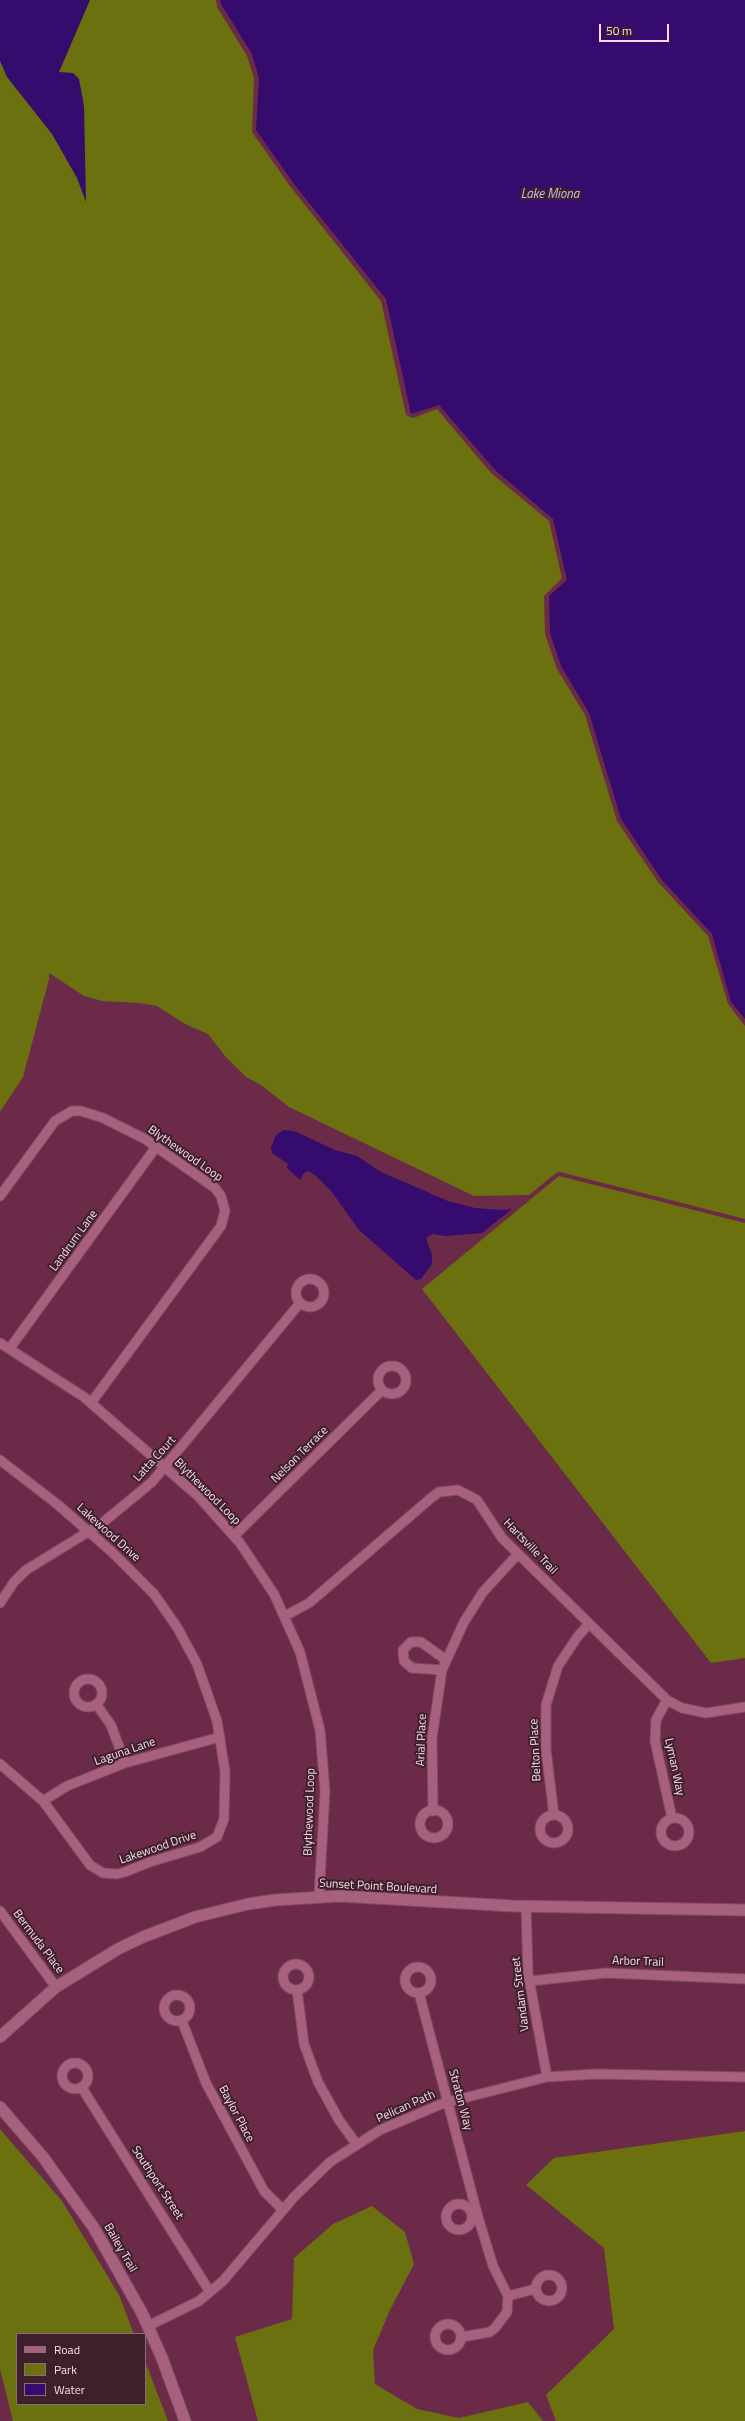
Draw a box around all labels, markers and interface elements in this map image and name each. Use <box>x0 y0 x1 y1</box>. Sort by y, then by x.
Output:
scale bar <box>601 16 671 42</box>
text: 50 m <box>606 21 632 40</box>
water label: Lake Miona <box>521 187 579 203</box>
street label: Blythewood Loop <box>145 1123 225 1185</box>
street label: Landrum Lane <box>47 1208 101 1274</box>
street label: Nelson Terrace <box>268 1423 332 1487</box>
street label: Latta Court <box>131 1433 179 1485</box>
street label: Blythewood Loop <box>171 1456 243 1528</box>
street label: Lakewood Drive <box>73 1501 143 1565</box>
street label: Hartsville Trail <box>500 1516 560 1578</box>
street label: Arial Place <box>414 1714 430 1766</box>
street label: Belton Place <box>527 1718 545 1782</box>
street label: Laguna Lane <box>93 1735 157 1769</box>
street label: Lyman Way <box>661 1737 687 1797</box>
street label: Blythewood Loop <box>301 1768 319 1856</box>
street label: Lakewood Drive <box>118 1828 198 1868</box>
street label: Sunset Point Boulevard <box>319 1877 437 1897</box>
street label: Bermuda Place <box>9 1907 67 1977</box>
street label: Arbor Trail <box>612 1954 664 1970</box>
street label: Vandam Street <box>509 1956 533 2032</box>
street label: Straton Way <box>445 2068 475 2132</box>
street label: Baylor Place <box>215 2083 257 2145</box>
street label: Pelican Path <box>374 2088 438 2126</box>
street label: Southport Street <box>128 2144 186 2222</box>
street label: Bailey Trail <box>100 2221 140 2275</box>
legend <box>16 2333 146 2405</box>
text: Road <box>54 2340 80 2359</box>
text: Park <box>54 2360 77 2379</box>
text: Water <box>54 2380 85 2399</box>

